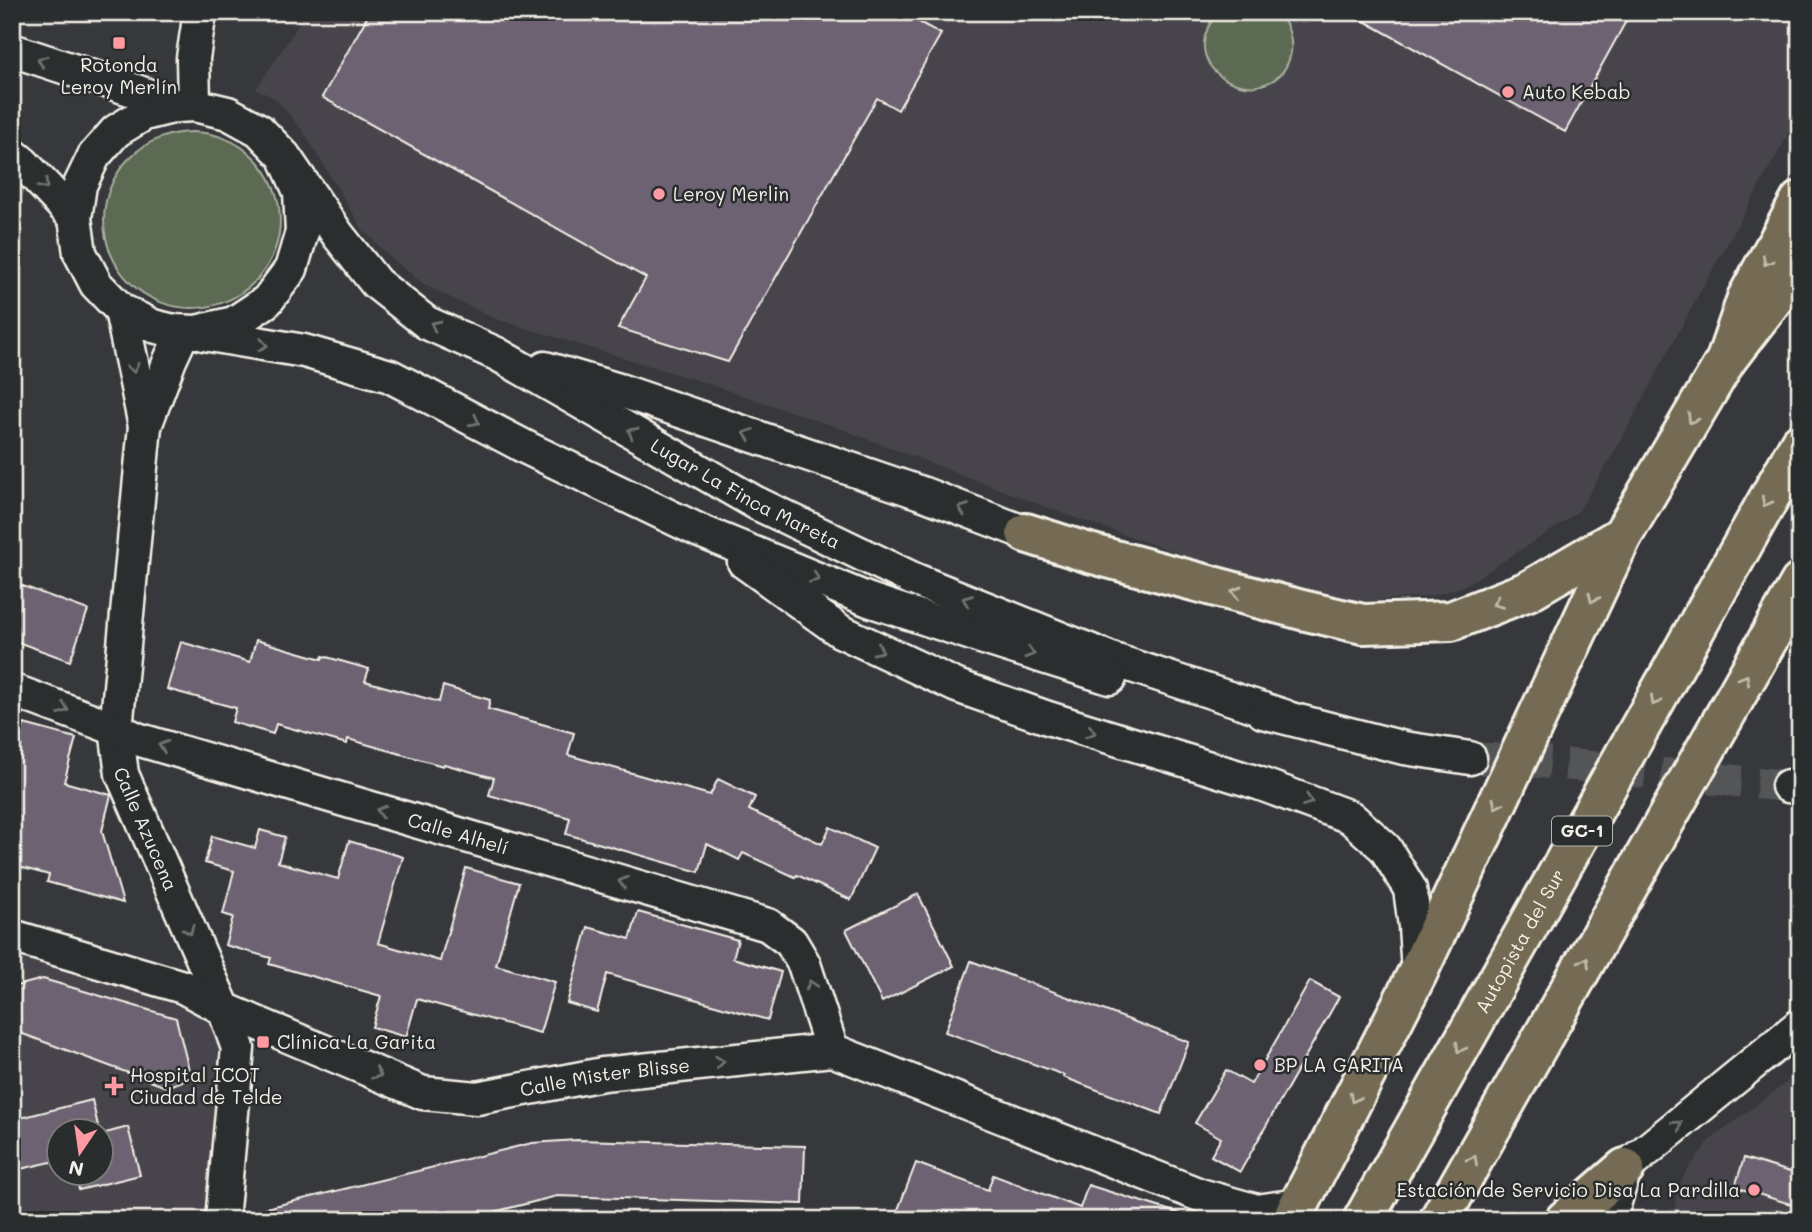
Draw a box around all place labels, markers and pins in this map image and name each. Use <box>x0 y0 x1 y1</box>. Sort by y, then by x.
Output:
marker: Rotonda Leroy Merlín <box>111 35 127 51</box>
place label: Rotonda Leroy Merlín <box>61 52 177 99</box>
place label: Auto Kebab <box>1522 79 1631 104</box>
marker: Auto Kebab <box>1500 84 1516 100</box>
place label: Leroy Merlin <box>673 181 789 206</box>
marker: Leroy Merlin <box>651 186 667 202</box>
place label: Clínica La Garita <box>277 1029 436 1054</box>
marker: Clínica La Garita <box>255 1034 271 1050</box>
place label: BP LA GARITA <box>1274 1052 1404 1077</box>
marker: BP LA GARITA <box>1252 1057 1268 1073</box>
place label: Hospital ICOT Ciudad de Telde <box>130 1062 283 1109</box>
marker: Hospital ICOT Ciudad de Telde <box>104 1076 124 1096</box>
place label: Estación de Servicio Disa La Pardilla <box>1397 1177 1740 1202</box>
marker: Estación de Servicio Disa La Pardilla <box>1746 1182 1762 1198</box>

